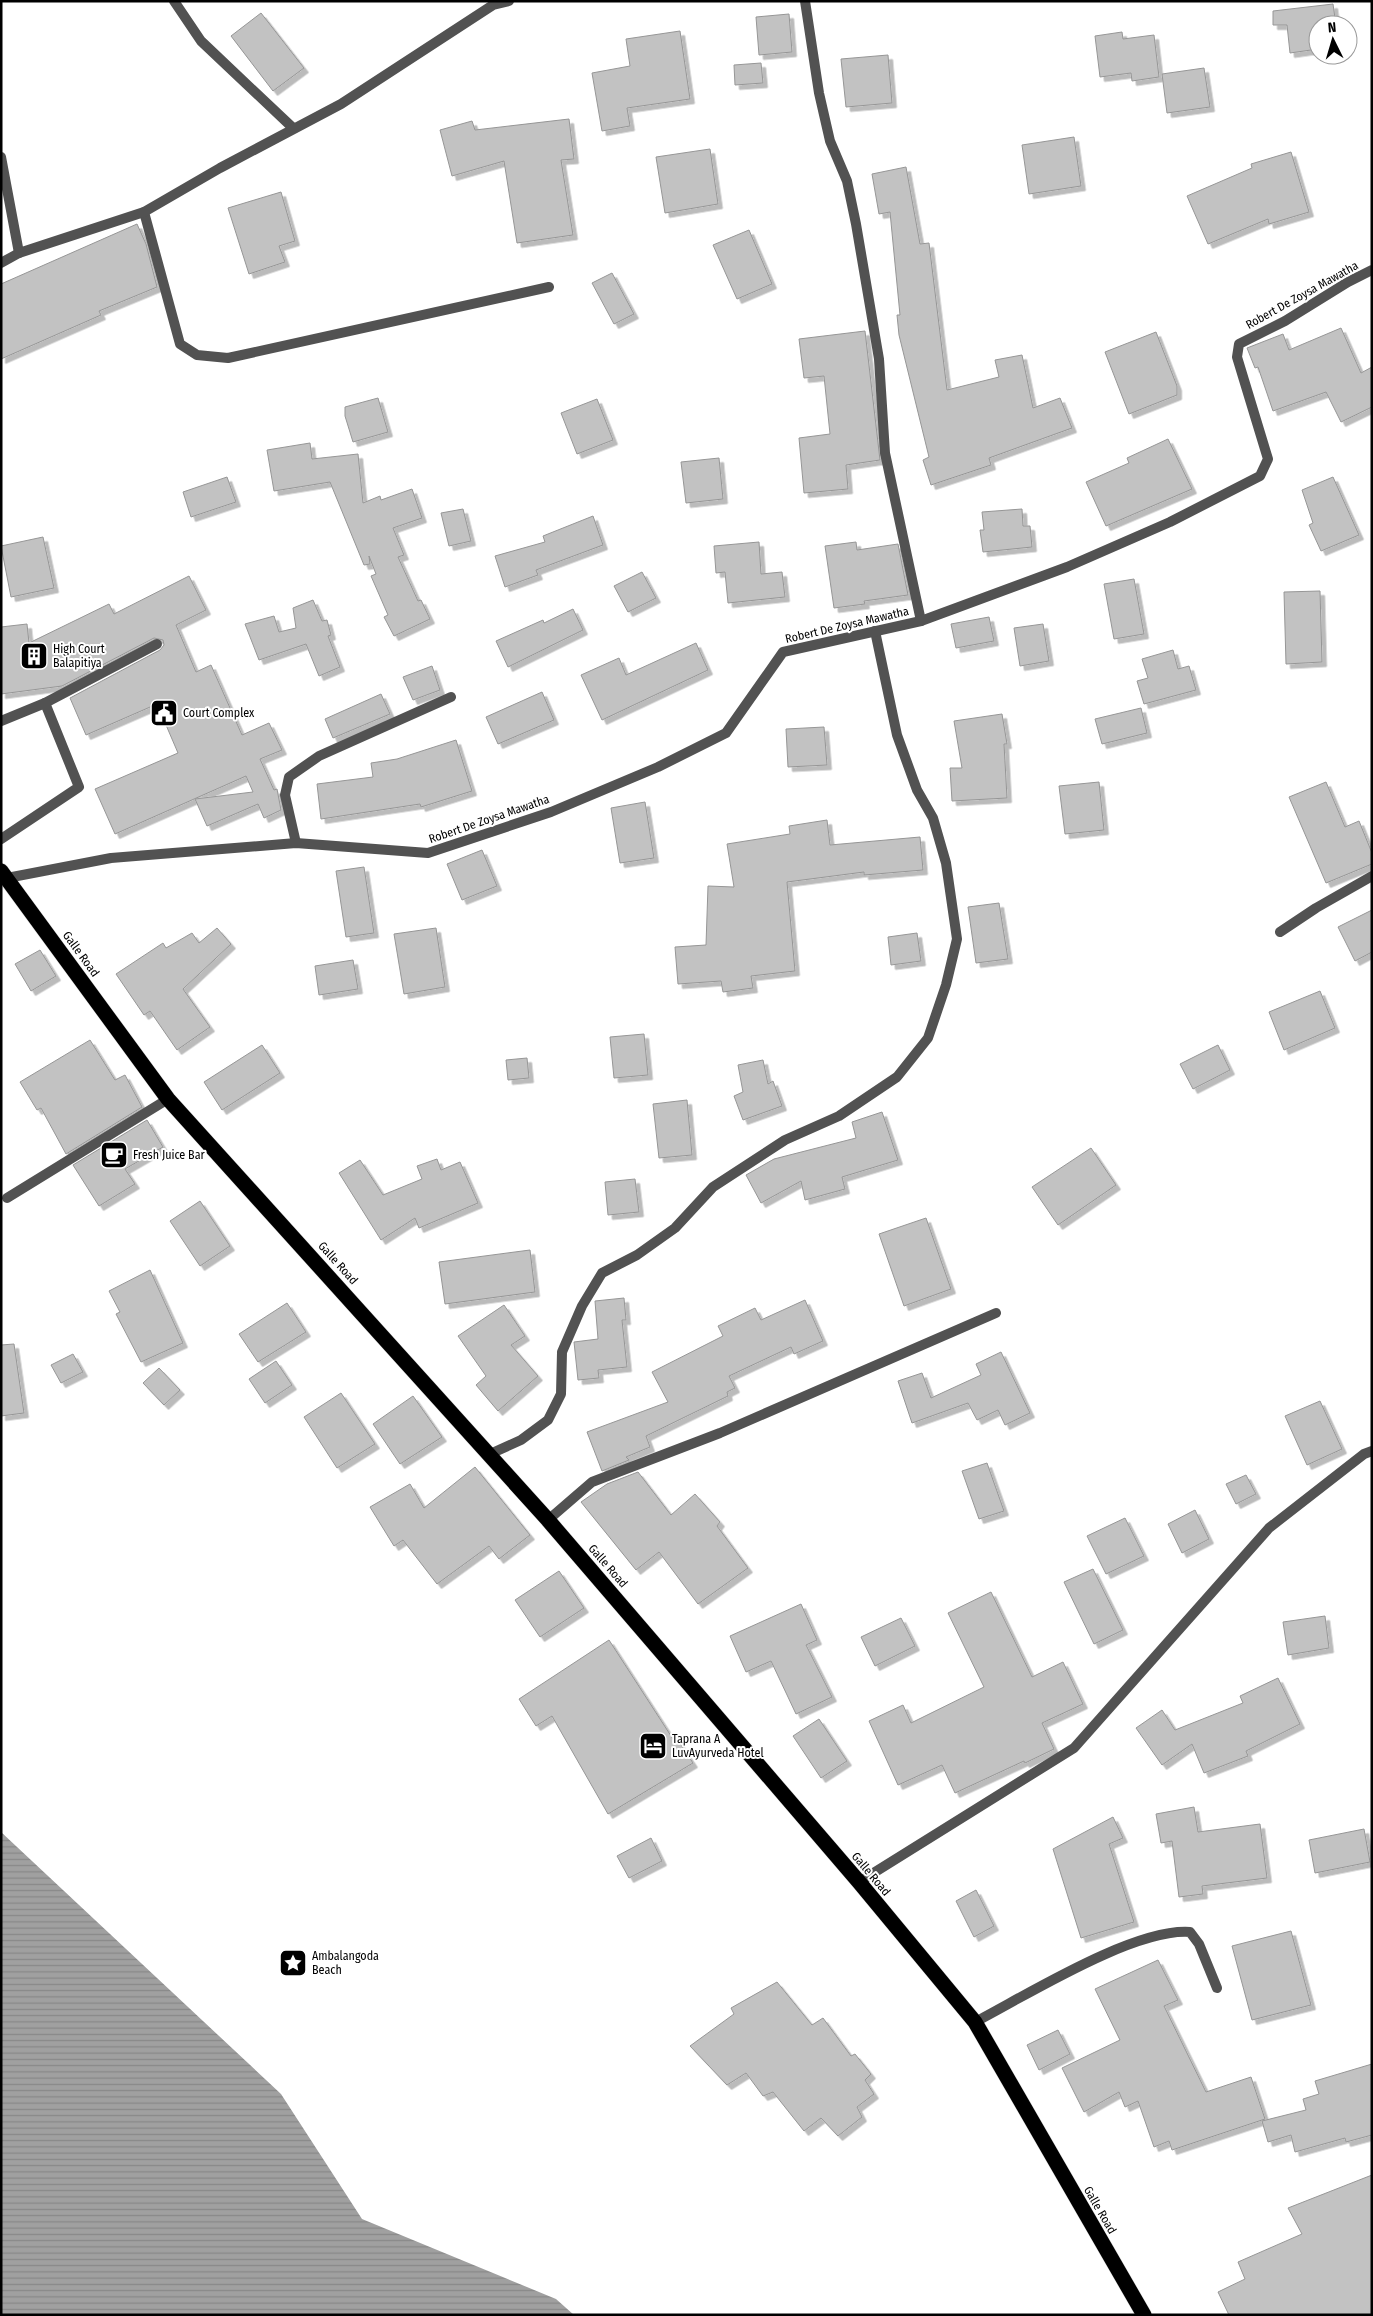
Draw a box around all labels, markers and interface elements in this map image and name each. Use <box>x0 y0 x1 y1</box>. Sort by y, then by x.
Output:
north arrow <box>1308 15 1358 65</box>
text: N <box>1327 19 1337 36</box>
street label: Robert De Zoysa Mawatha <box>1243 258 1361 332</box>
street label: Robert De Zoysa Mawatha <box>784 604 910 646</box>
building icon: High Court Balapitiya <box>19 641 49 671</box>
place label: High Court Balapitiya <box>53 642 105 670</box>
public building icon: Court Complex <box>149 698 179 728</box>
place label: Court Complex <box>183 706 255 720</box>
street label: Robert De Zoysa Mawatha <box>427 792 551 846</box>
street label: Galle Road <box>60 929 102 979</box>
cafe icon: Fresh Juice Bar <box>99 1140 129 1170</box>
place label: Fresh Juice Bar <box>133 1148 206 1162</box>
street label: Galle Road <box>315 1239 361 1287</box>
street label: Galle Road <box>585 1542 631 1590</box>
hotel icon: Taprana A LuvAyurveda Hotel <box>638 1731 668 1761</box>
place label: Taprana A LuvAyurveda Hotel <box>672 1732 764 1760</box>
street label: Galle Road <box>849 1849 893 1899</box>
place icon: Ambalangoda Beach <box>278 1948 308 1978</box>
place label: Ambalangoda Beach <box>312 1949 379 1977</box>
street label: Galle Road <box>1081 2184 1119 2236</box>

